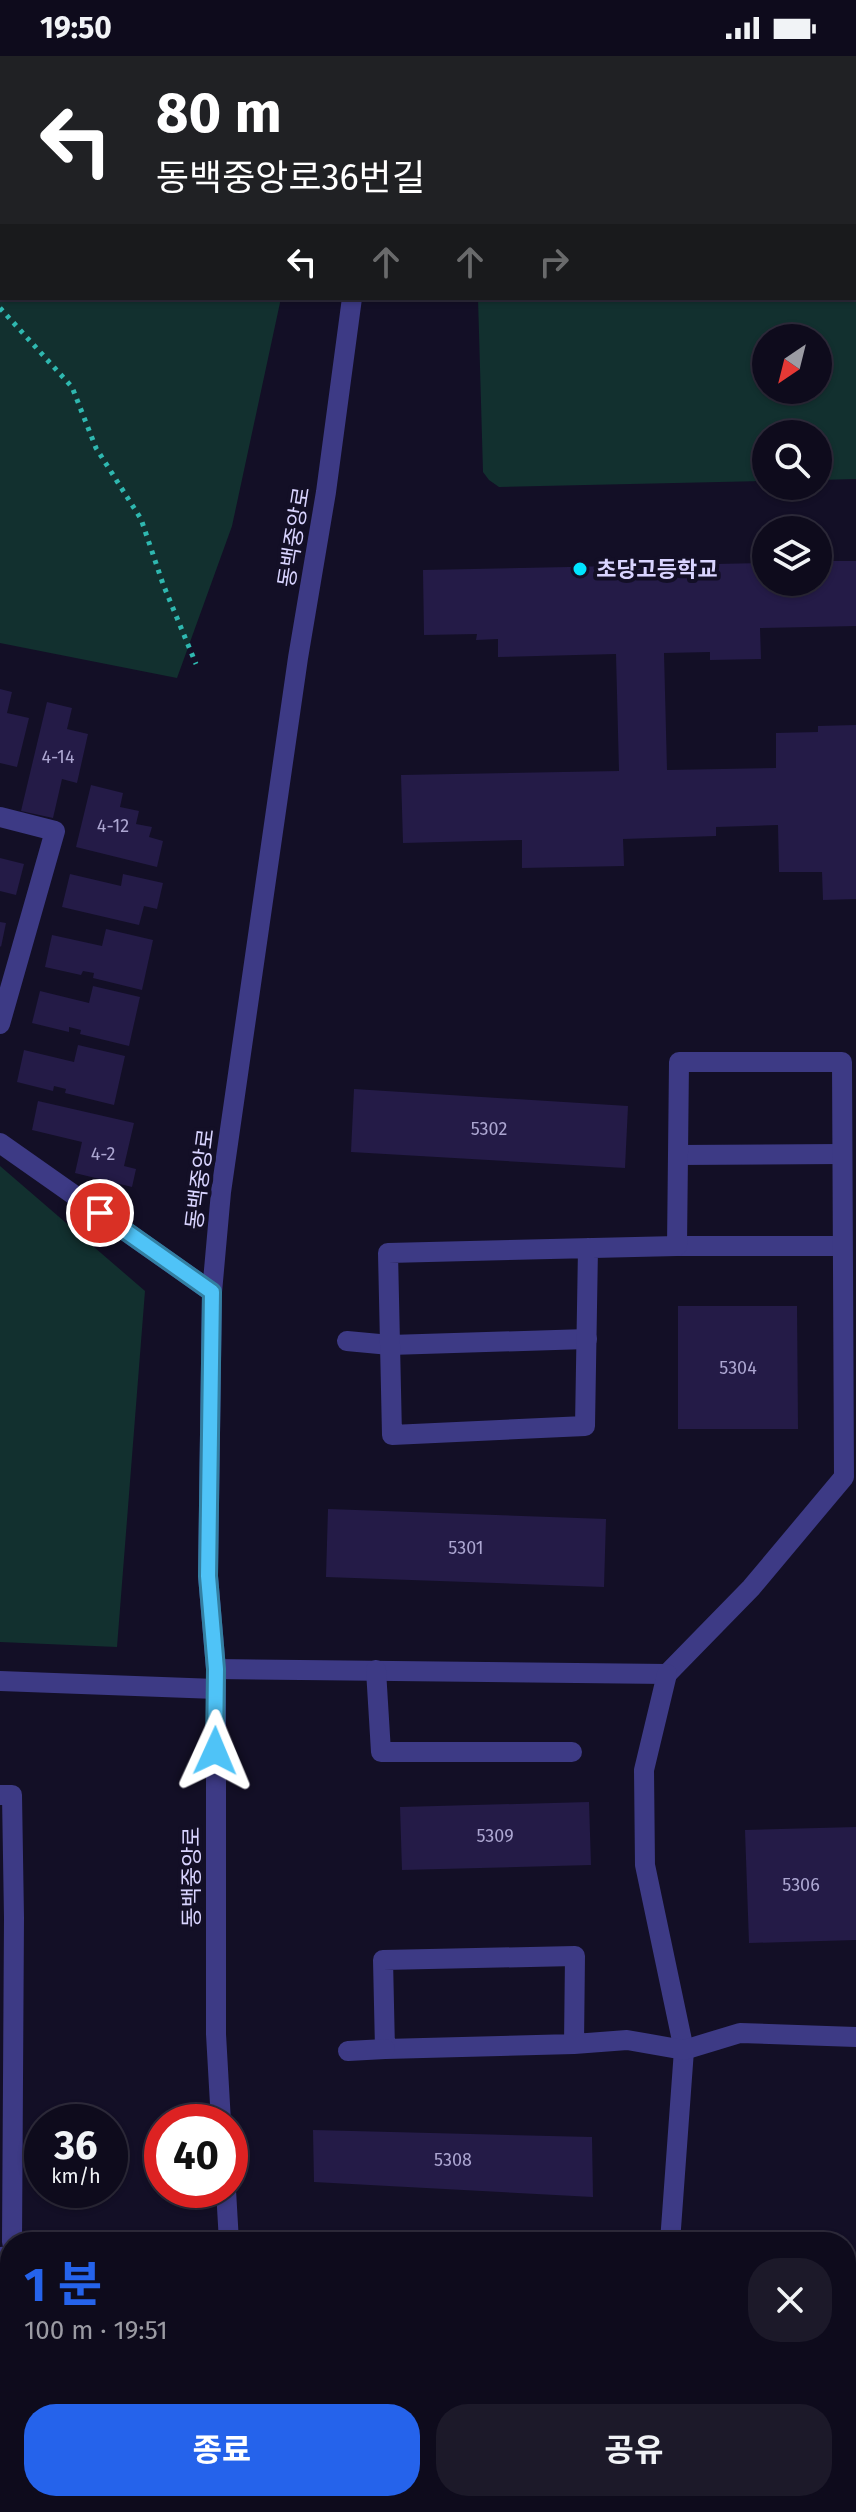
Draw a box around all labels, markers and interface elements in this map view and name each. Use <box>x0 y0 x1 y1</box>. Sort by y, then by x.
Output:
text: 19:50 <box>40 10 112 46</box>
text: 80 m <box>156 80 282 147</box>
icon: left <box>24 88 128 192</box>
text: 동백중앙로36번길 <box>156 156 425 200</box>
icon: left <box>280 240 324 284</box>
icon: ahead <box>364 240 408 284</box>
icon: ahead <box>448 240 492 284</box>
icon: right <box>532 240 576 284</box>
north arrow <box>752 324 832 404</box>
map controls <box>752 324 832 596</box>
button: search <box>752 420 832 500</box>
street label: 동백중앙로 <box>273 485 315 589</box>
button: layers <box>752 516 832 596</box>
place label: 초당고등학교 <box>596 556 717 583</box>
marker: 초당고등학교 <box>571 560 589 578</box>
house number: 4-14 <box>42 746 75 768</box>
house number: 4-12 <box>97 815 129 837</box>
house number: 5302 <box>471 1118 507 1140</box>
street label: 동백중앙로 <box>180 1127 220 1231</box>
house number: 4-2 <box>91 1143 115 1165</box>
pin <box>66 1179 134 1247</box>
icon: arrive <box>78 1191 122 1235</box>
house number: 5304 <box>719 1357 757 1379</box>
house number: 5301 <box>448 1537 484 1559</box>
position arrow <box>173 1709 257 1793</box>
house number: 5309 <box>476 1825 514 1847</box>
street label: 동백중앙로 <box>178 1826 205 1928</box>
house number: 5306 <box>782 1874 820 1896</box>
speed limit sign: 40 <box>144 2104 248 2208</box>
text: 36 <box>54 2122 98 2170</box>
house number: 5308 <box>434 2149 472 2171</box>
text: km/h <box>51 2164 101 2188</box>
text: 1 분 <box>24 2256 102 2314</box>
button: close <box>748 2258 832 2342</box>
text: 100 m · 19:51 <box>24 2315 168 2346</box>
button: 종료 <box>24 2404 420 2496</box>
button: 공유 <box>436 2404 832 2496</box>

